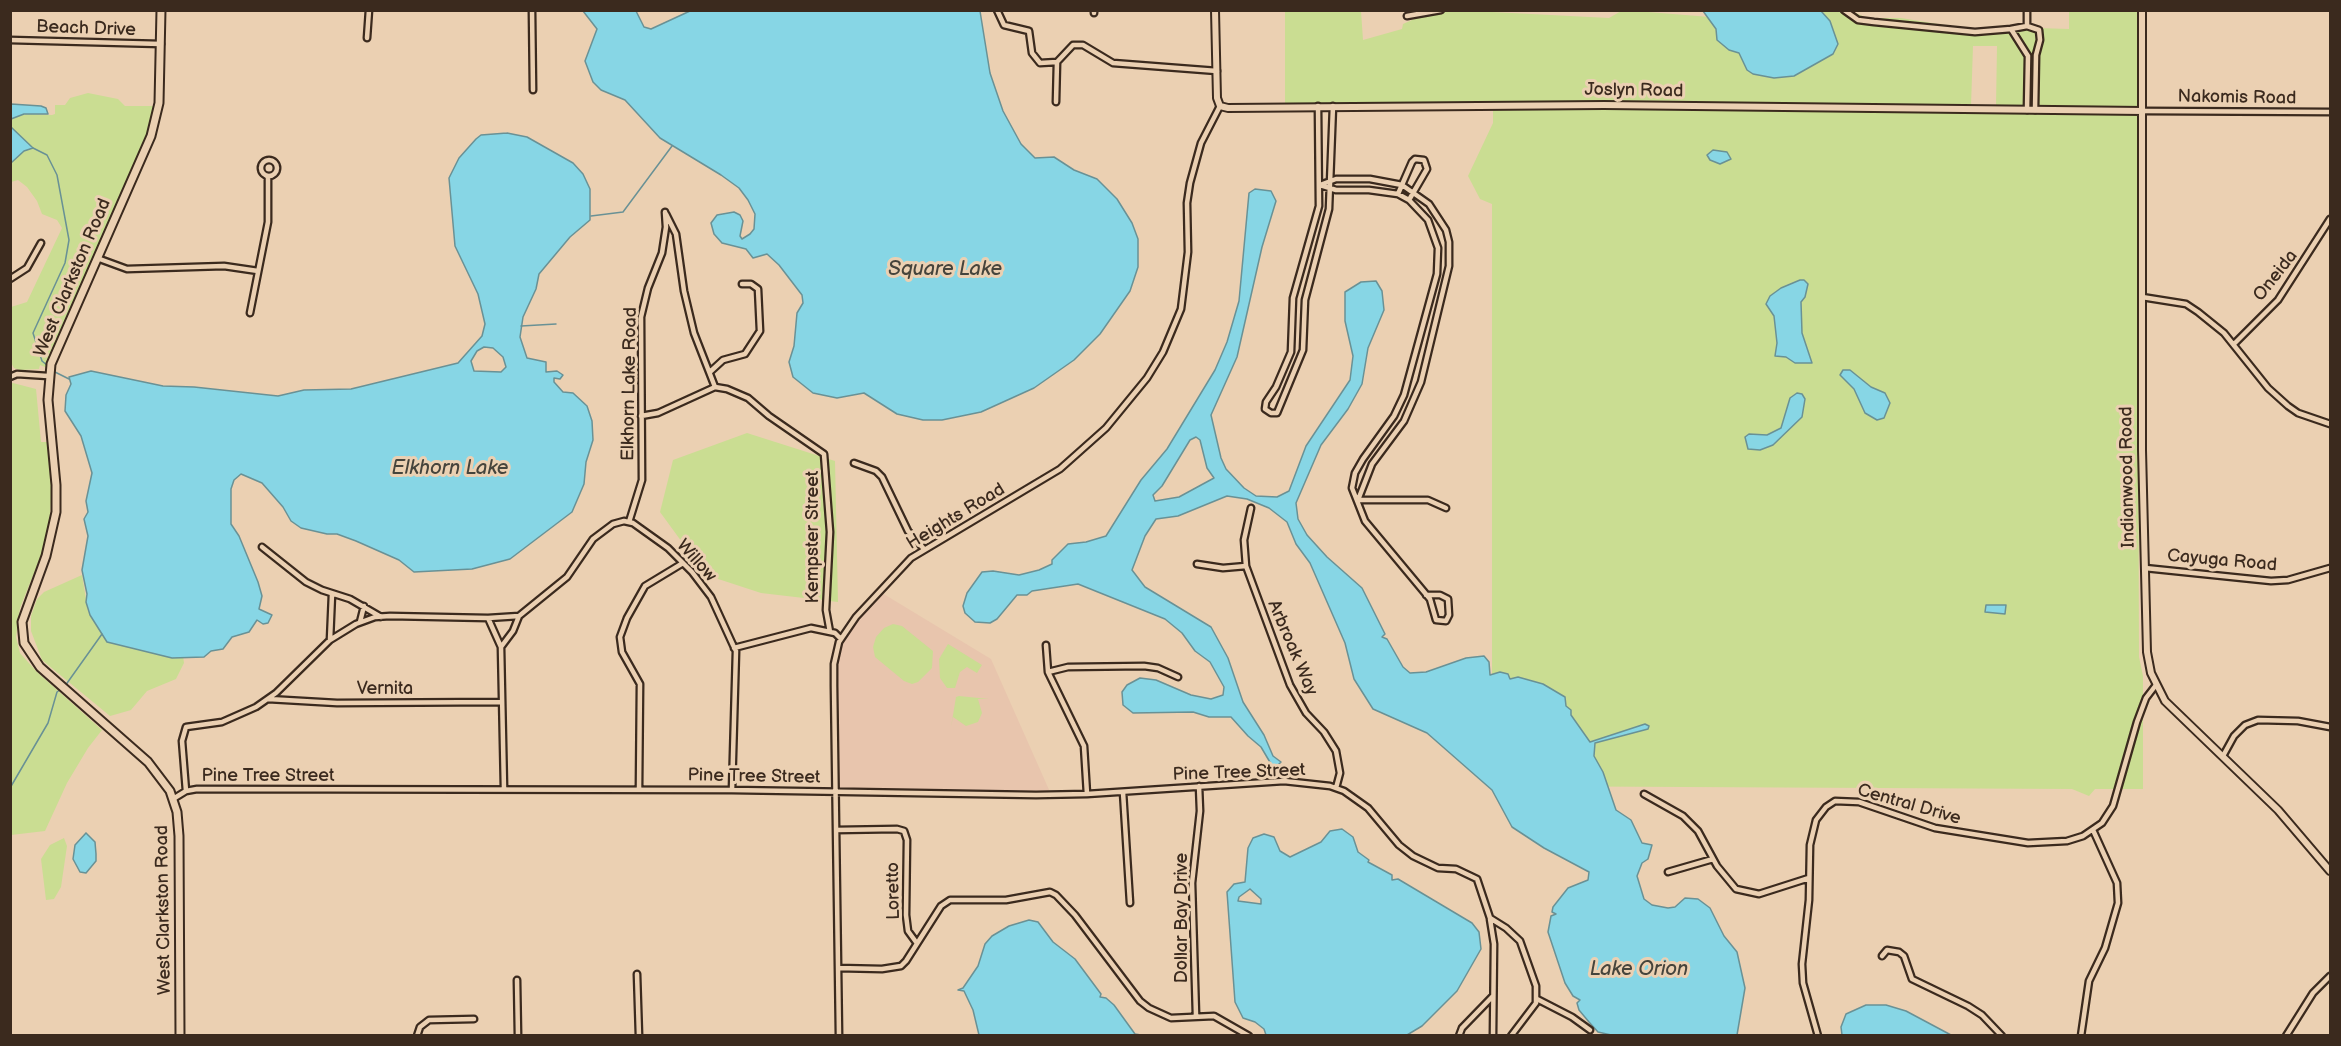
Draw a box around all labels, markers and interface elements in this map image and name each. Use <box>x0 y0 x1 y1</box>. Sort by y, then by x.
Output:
street label: Beach Drive <box>36 16 136 42</box>
street label: Joslyn Road <box>1584 79 1684 103</box>
street label: Nakomis Road <box>2177 86 2297 110</box>
street label: West Clarkston Road <box>30 195 116 361</box>
street label: Oneida <box>2249 246 2303 306</box>
water label: Square Lake <box>888 258 1002 282</box>
street label: Elkhorn Lake Road <box>618 307 642 461</box>
street label: Indianwood Road <box>2116 406 2140 548</box>
water label: Elkhorn Lake <box>391 457 509 481</box>
street label: Kempster Street <box>802 471 824 603</box>
street label: Heights Road <box>903 479 1009 555</box>
street label: Willow <box>671 535 721 587</box>
street label: Cayuga Road <box>2166 545 2278 577</box>
street label: Arbroak Way <box>1262 597 1322 699</box>
street label: Vernita <box>357 678 413 700</box>
street label: Pine Tree Street <box>1172 760 1306 786</box>
street label: Pine Tree Street <box>202 765 334 787</box>
street label: Pine Tree Street <box>687 765 821 789</box>
street label: Central Drive <box>1855 780 1963 830</box>
street label: West Clarkston Road <box>152 825 176 995</box>
street label: Dollar Bay Drive <box>1171 853 1193 983</box>
street label: Loretto <box>883 862 905 920</box>
water label: Lake Orion <box>1590 958 1688 982</box>

